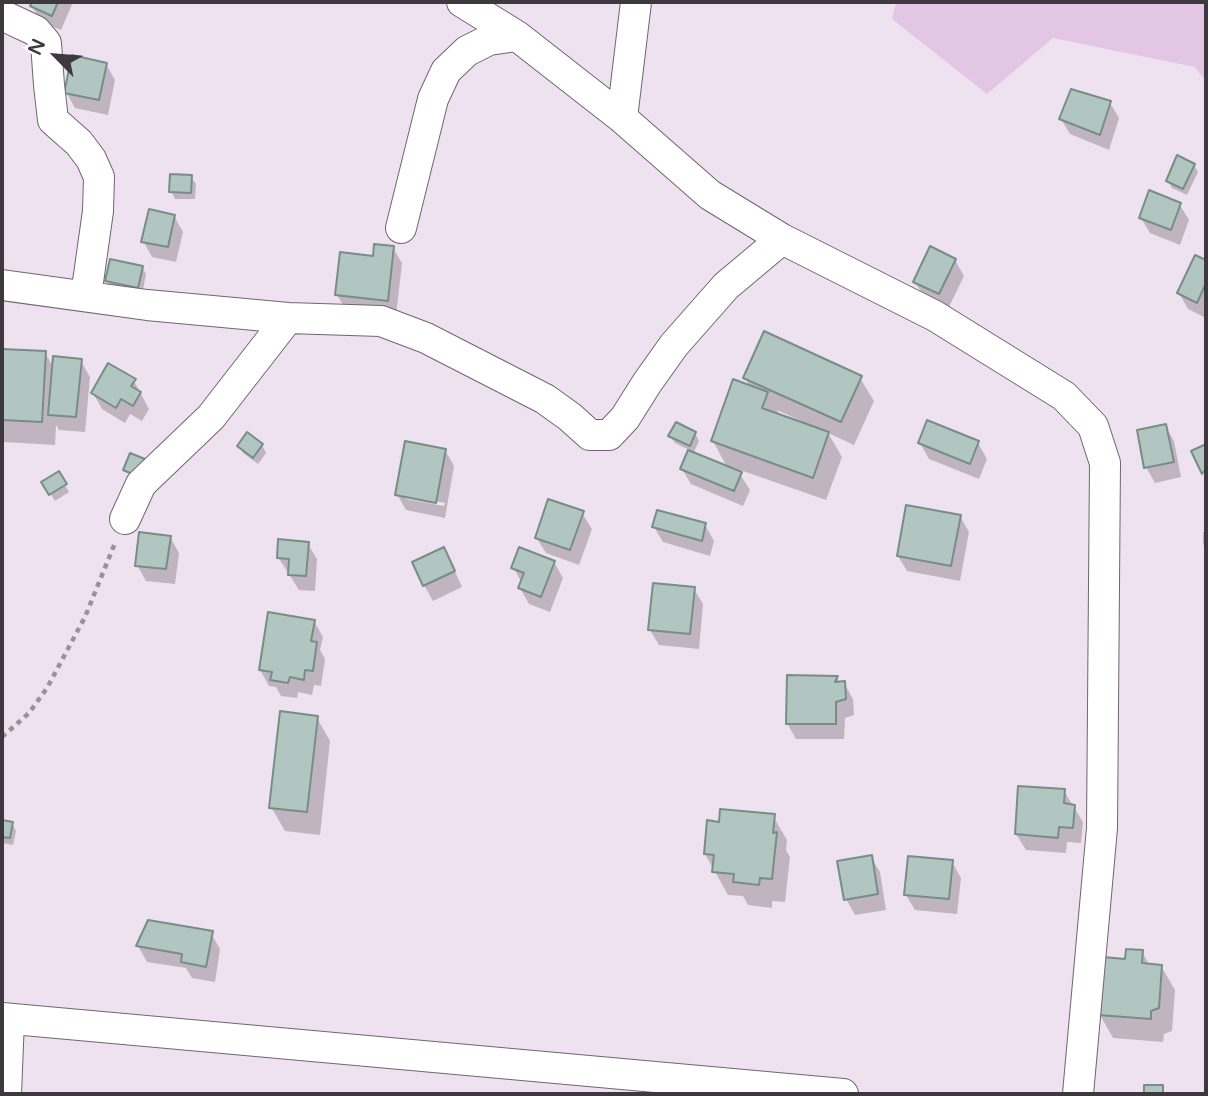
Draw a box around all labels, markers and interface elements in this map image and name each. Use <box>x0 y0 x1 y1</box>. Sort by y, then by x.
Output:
north arrow <box>21 21 91 91</box>
text: N <box>24 36 50 59</box>

